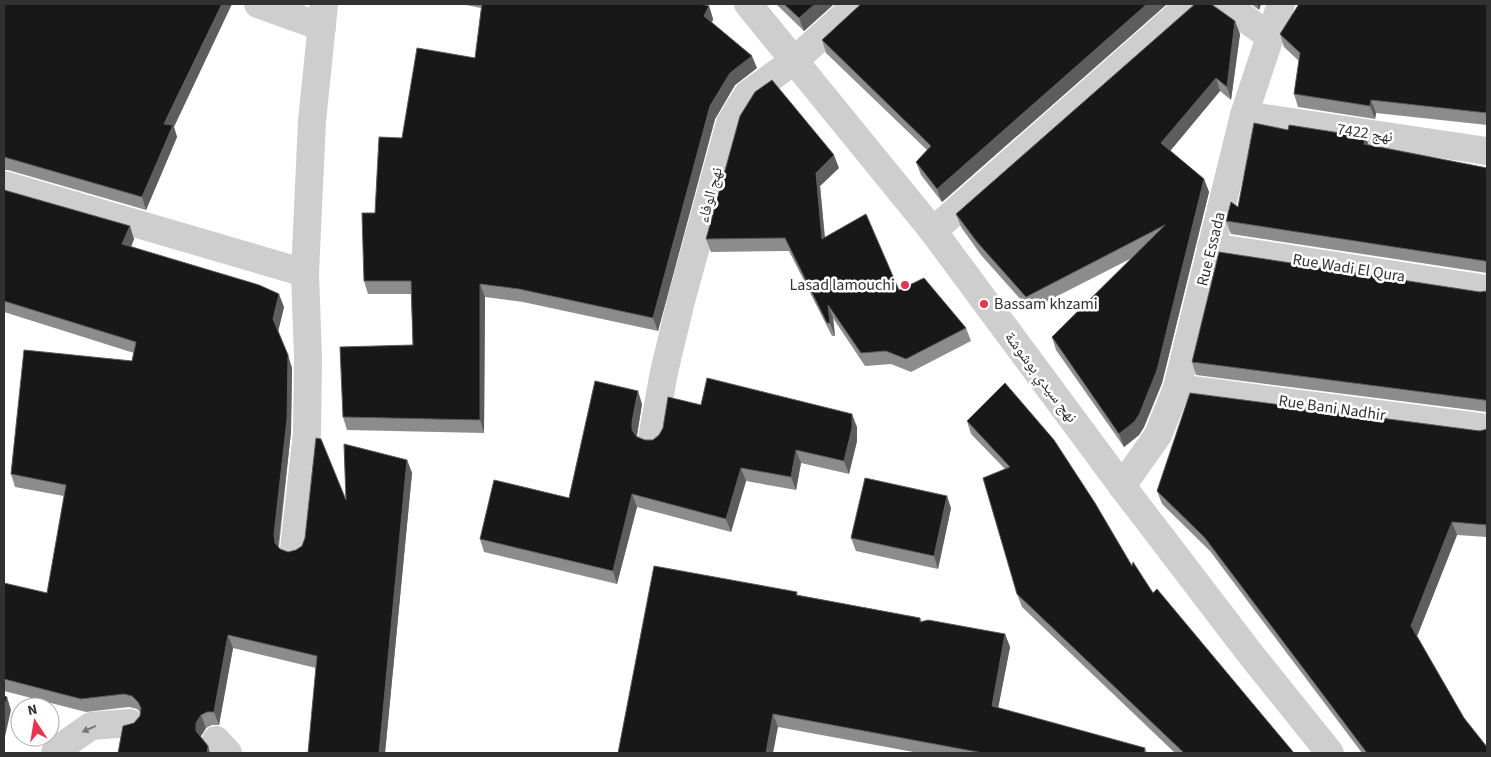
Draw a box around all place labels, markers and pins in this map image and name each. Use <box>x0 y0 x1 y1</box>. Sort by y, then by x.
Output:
place label: Lasad lamouchi <box>790 274 895 296</box>
marker: Lasad lamouchi <box>899 279 911 291</box>
place label: Bassam khzami <box>994 293 1098 315</box>
marker: Bassam khzami <box>978 298 990 310</box>

